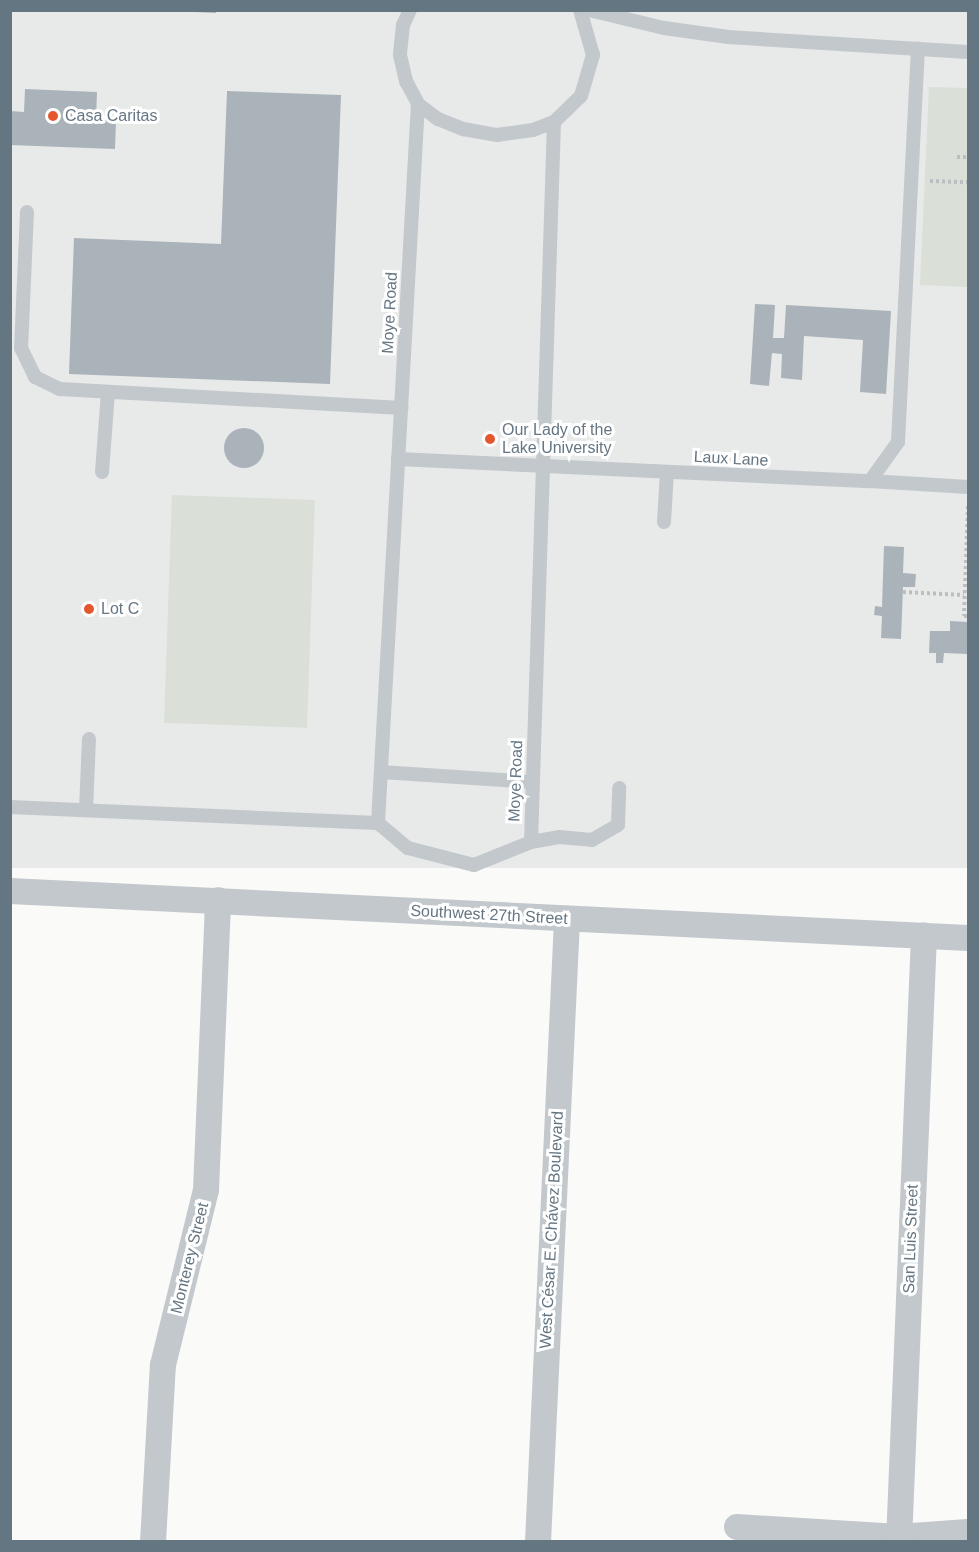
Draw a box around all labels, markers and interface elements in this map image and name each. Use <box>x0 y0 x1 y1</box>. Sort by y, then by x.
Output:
place label: Casa Caritas <box>65 106 157 126</box>
marker: Casa Caritas <box>46 109 60 123</box>
street label: Moye Road <box>378 272 402 354</box>
place label: Our Lady of the Lake University <box>502 420 612 458</box>
marker: Our Lady of the Lake University <box>483 432 497 446</box>
street label: Laux Lane <box>693 447 769 471</box>
place label: Lot C <box>101 599 139 619</box>
marker: Lot C <box>82 602 96 616</box>
street label: Moye Road <box>505 740 527 822</box>
street label: Southwest 27th Street <box>410 901 568 929</box>
street label: West César E. Chávez Boulevard <box>536 1111 568 1349</box>
street label: San Luis Street <box>899 1184 923 1294</box>
street label: Monterey Street <box>167 1200 213 1316</box>

